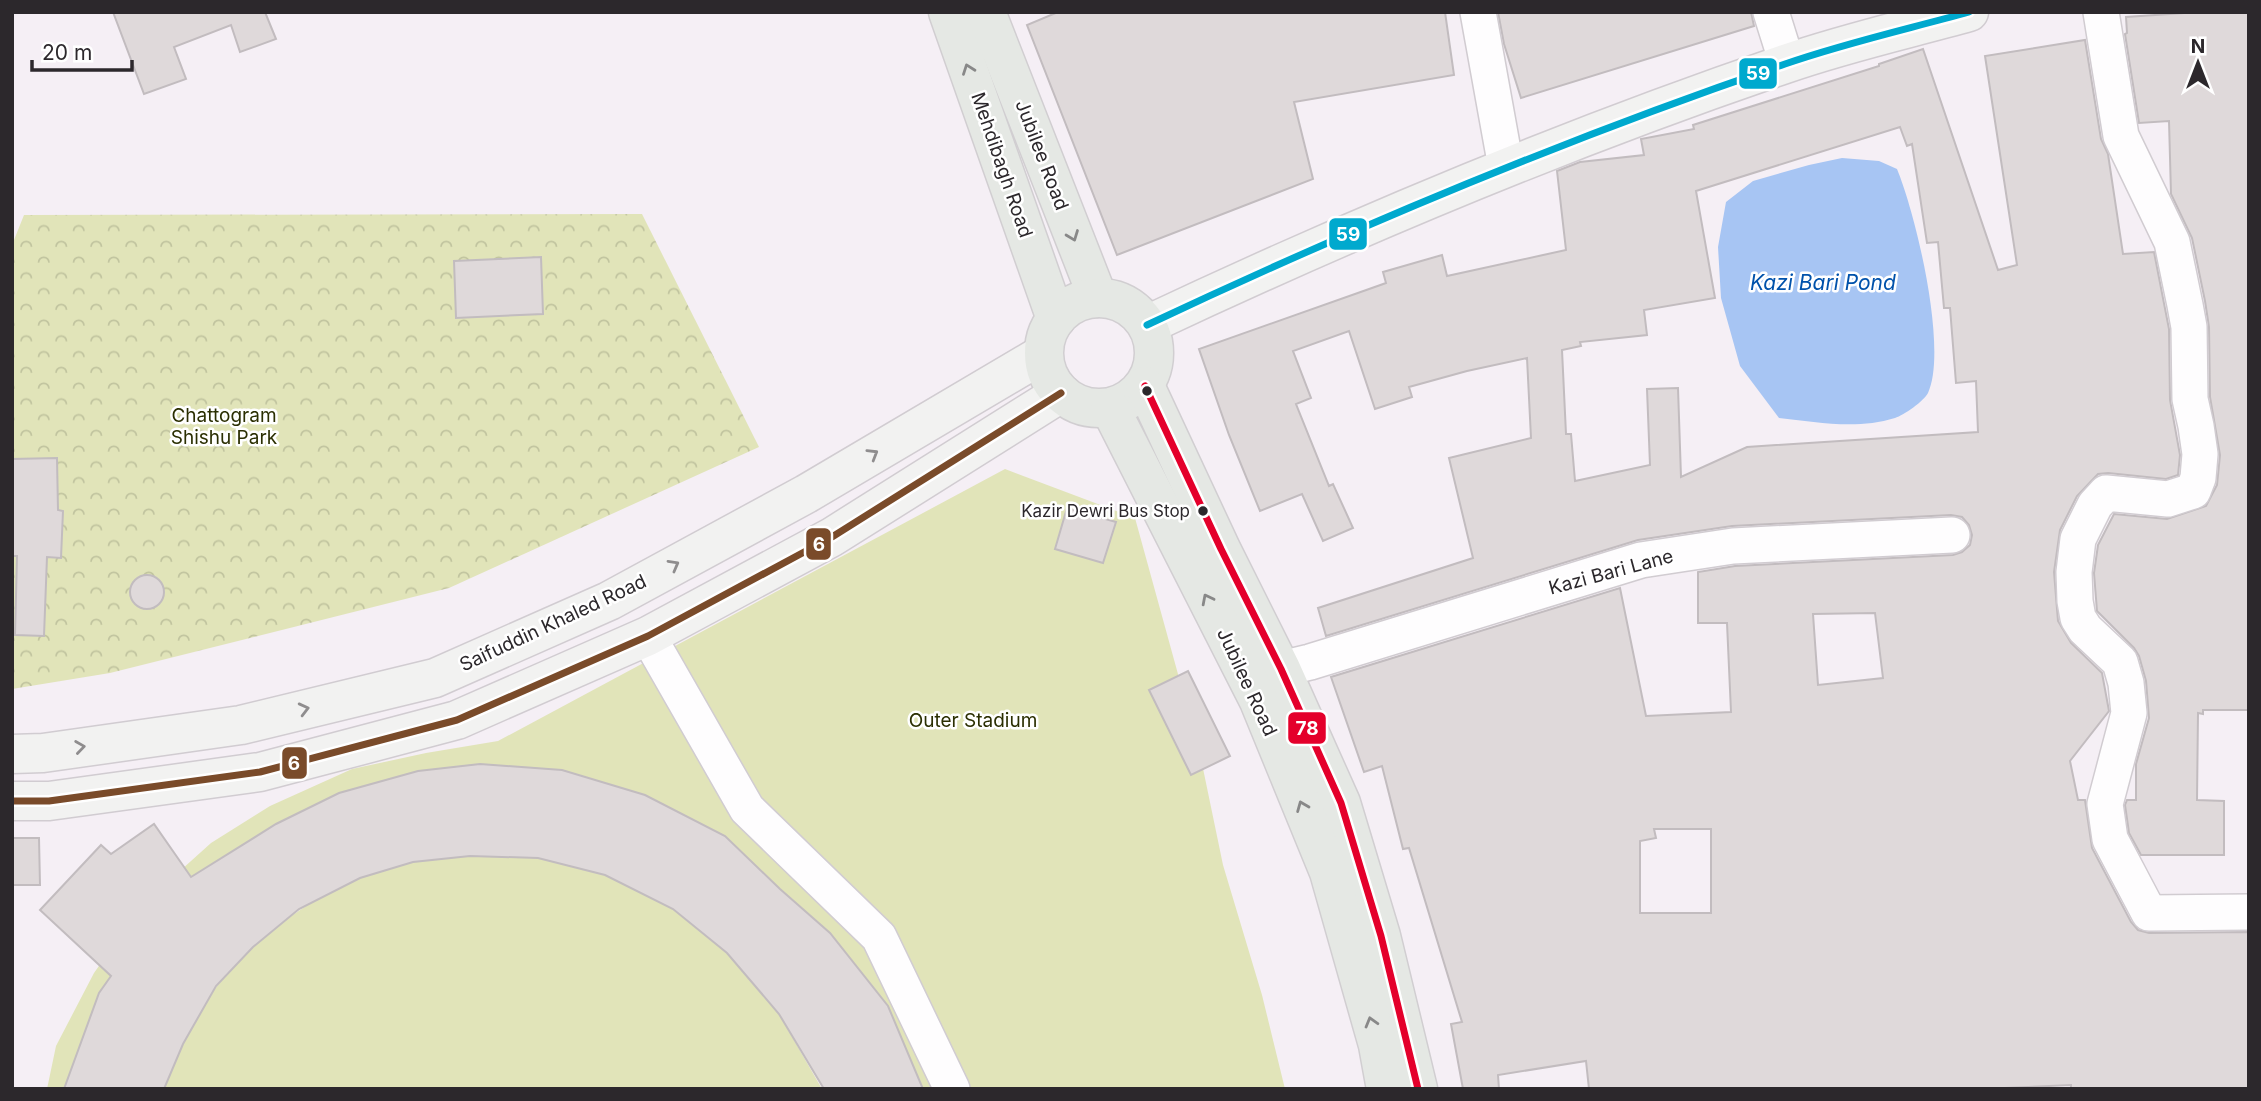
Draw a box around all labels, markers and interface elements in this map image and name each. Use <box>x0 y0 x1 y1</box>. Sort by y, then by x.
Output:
scale bar <box>32 28 131 72</box>
north arrow <box>2163 28 2233 98</box>
text: N <box>2191 35 2205 58</box>
text: 20 m <box>42 40 92 65</box>
line badge: 59 <box>1738 57 1778 90</box>
text: 59 <box>1746 62 1770 85</box>
one-way arrow <box>963 64 977 76</box>
street label: Mehdibagh Road <box>966 89 1038 241</box>
street label: Jubilee Road <box>1010 97 1074 213</box>
line badge: 59 <box>1328 217 1368 251</box>
text: 59 <box>1336 223 1360 246</box>
one-way arrow <box>1065 229 1079 241</box>
water label: Kazi Bari Pond <box>1750 270 1896 295</box>
unlabelled marker <box>1140 384 1154 398</box>
park label: Chattogram Shishu Park <box>171 404 278 449</box>
one-way arrow <box>865 449 878 462</box>
place label: Kazir Dewri Bus Stop <box>1021 501 1190 521</box>
marker: Kazir Dewri Bus Stop <box>1196 504 1210 518</box>
line badge: 6 <box>805 527 832 561</box>
text: 6 <box>813 533 825 556</box>
street label: Kazi Bari Lane <box>1546 544 1676 600</box>
one-way arrow <box>667 560 679 573</box>
street label: Saifuddin Khaled Road <box>456 570 650 676</box>
one-way arrow <box>1202 594 1215 606</box>
street label: Jubilee Road <box>1212 624 1282 740</box>
one-way arrow <box>298 703 310 717</box>
park label: Outer Stadium <box>909 709 1037 732</box>
line badge: 78 <box>1287 711 1327 745</box>
text: 78 <box>1295 717 1319 740</box>
one-way arrow <box>74 740 86 755</box>
line badge: 6 <box>281 746 308 780</box>
text: 6 <box>288 752 300 775</box>
one-way arrow <box>1296 801 1310 813</box>
one-way arrow <box>1365 1016 1380 1028</box>

